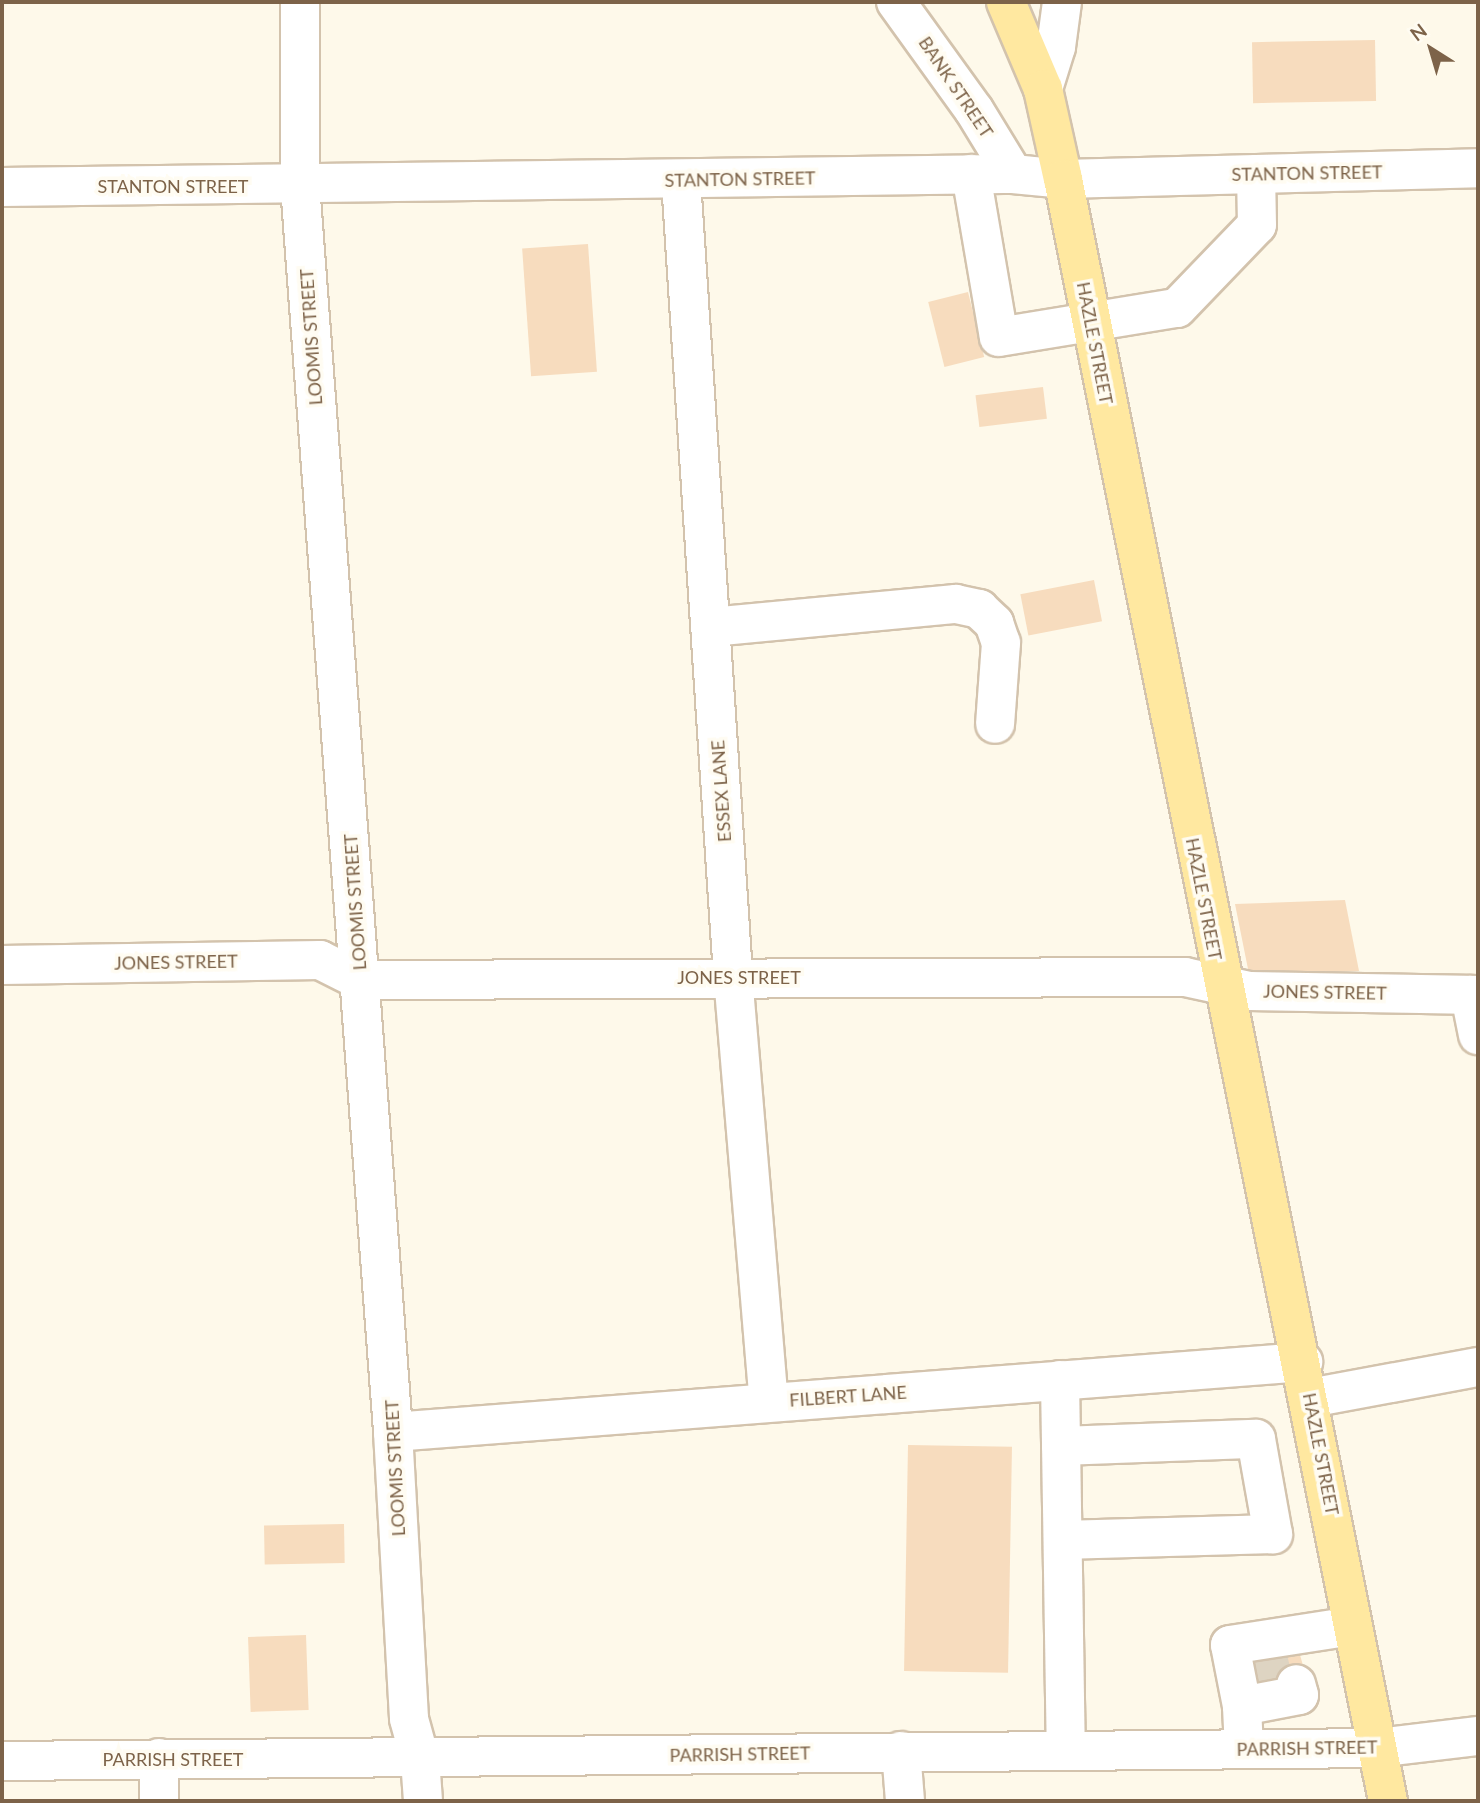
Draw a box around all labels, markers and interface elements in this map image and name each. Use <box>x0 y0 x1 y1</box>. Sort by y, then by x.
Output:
north arrow <box>1396 14 1466 84</box>
text: N <box>1405 18 1431 45</box>
street label: BANK STREET <box>914 32 998 142</box>
street label: STANTON STREET <box>1231 161 1383 185</box>
street label: STANTON STREET <box>664 167 816 191</box>
street label: STANTON STREET <box>98 175 248 197</box>
street label: LOOMIS STREET <box>295 268 327 406</box>
street label: HAZLE STREET <box>1073 280 1117 406</box>
street label: ESSEX LANE <box>707 739 735 843</box>
street label: LOOMIS STREET <box>339 833 371 971</box>
street label: HAZLE STREET <box>1182 836 1226 962</box>
street label: JONES STREET <box>114 950 238 974</box>
street label: JONES STREET <box>677 966 801 988</box>
street label: JONES STREET <box>1263 980 1387 1004</box>
street label: FILBERT LANE <box>788 1381 908 1411</box>
street label: HAZLE STREET <box>1299 1391 1343 1517</box>
street label: LOOMIS STREET <box>381 1399 409 1537</box>
street label: PARRISH STREET <box>1236 1736 1378 1760</box>
street label: PARRISH STREET <box>669 1742 811 1766</box>
street label: PARRISH STREET <box>103 1748 243 1770</box>

